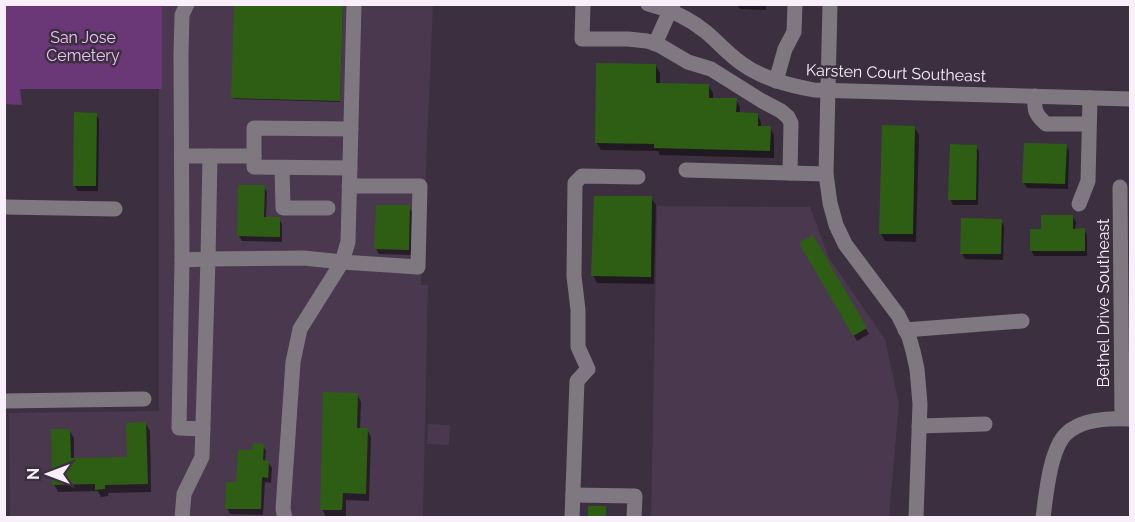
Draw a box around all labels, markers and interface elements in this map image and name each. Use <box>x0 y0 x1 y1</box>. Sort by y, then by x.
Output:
park label: San Jose Cemetery <box>46 28 120 65</box>
street label: Karsten Court Southeast <box>806 60 987 86</box>
street label: Bethel Drive Southeast <box>1094 218 1113 387</box>
north arrow <box>18 444 78 504</box>
text: N <box>24 468 43 480</box>

